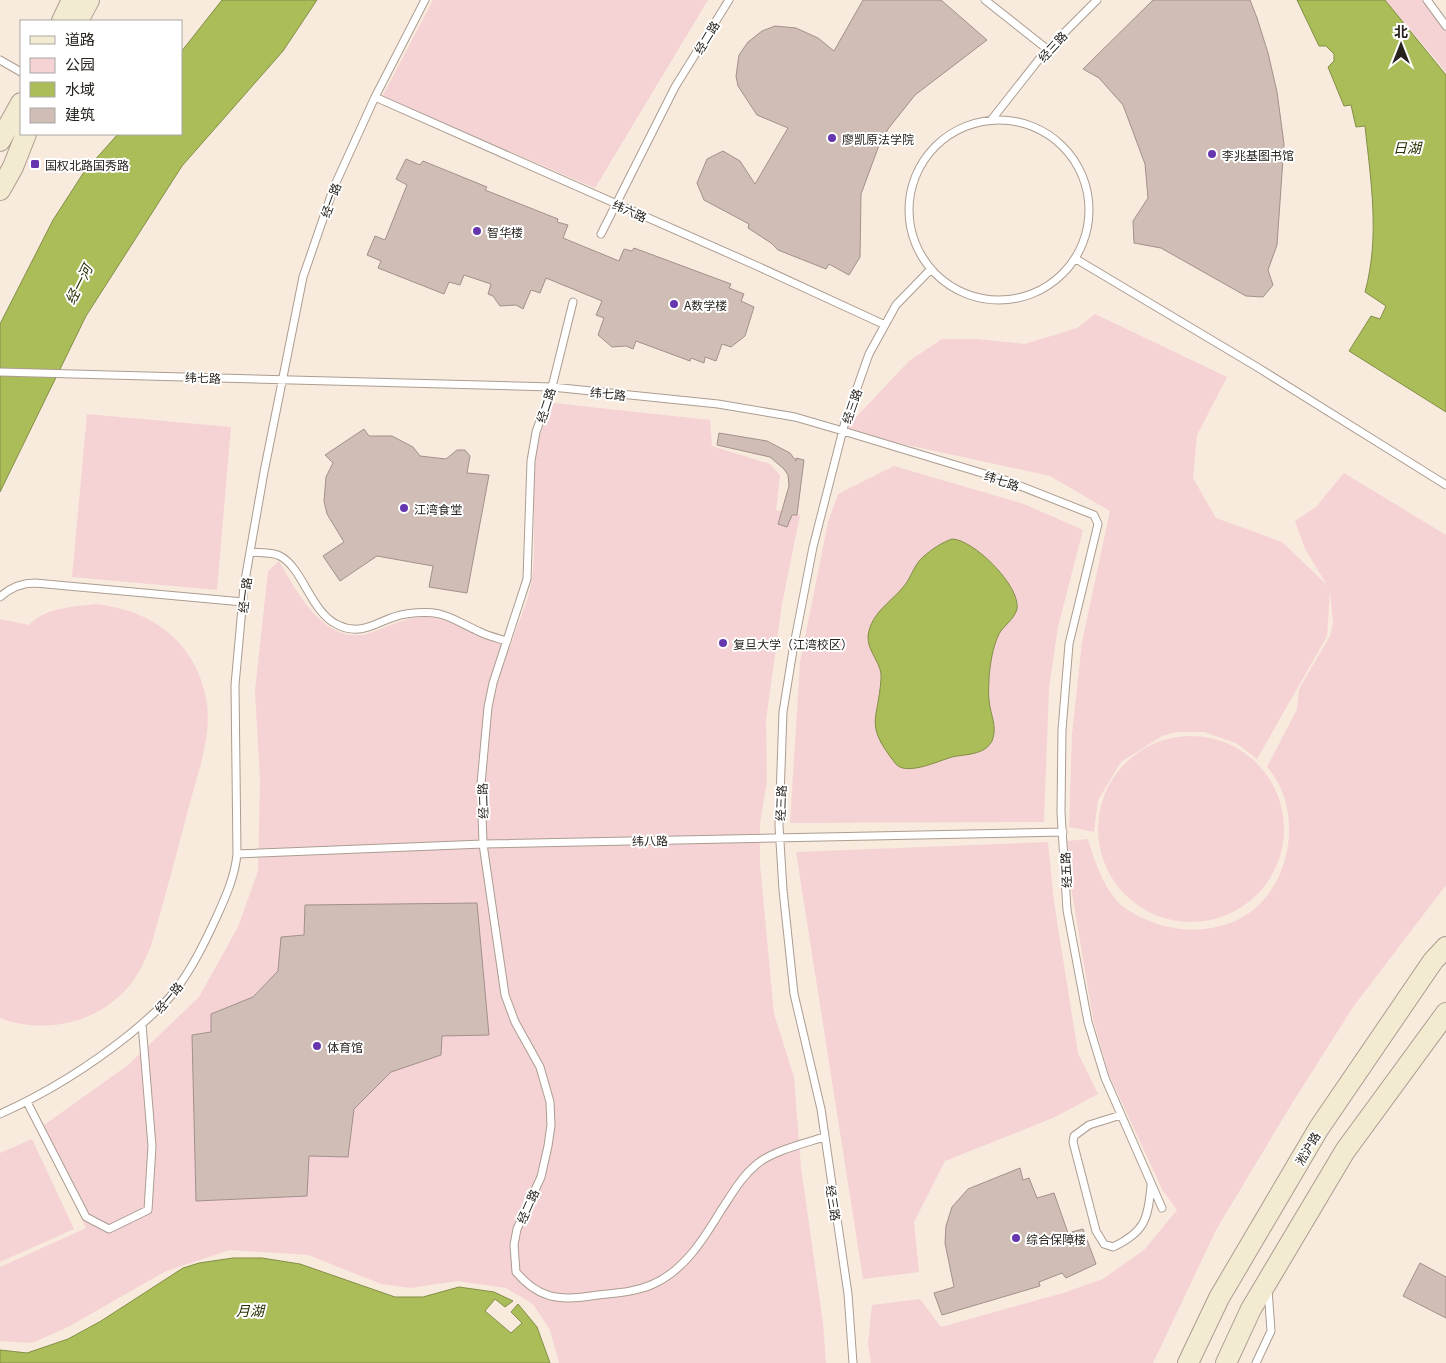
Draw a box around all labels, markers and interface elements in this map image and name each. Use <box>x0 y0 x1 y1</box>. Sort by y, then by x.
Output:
street label: 经二路 <box>689 17 723 57</box>
legend <box>20 20 182 135</box>
north arrow <box>1376 20 1426 70</box>
text: 北 <box>1394 21 1408 41</box>
street label: 经三路 <box>1034 27 1070 65</box>
text: 道路 <box>65 28 95 49</box>
text: 公园 <box>65 53 95 74</box>
text: 水域 <box>65 78 95 99</box>
text: 建筑 <box>65 103 95 124</box>
place label: 廖凯原法学院 <box>842 130 914 147</box>
marker: 廖凯原法学院 <box>826 132 838 144</box>
water label: 日湖 <box>1393 137 1423 157</box>
place label: 李兆基图书馆 <box>1222 146 1294 163</box>
marker: 李兆基图书馆 <box>1206 148 1218 160</box>
place label: 国权北路国秀路 <box>45 156 129 173</box>
marker: 国权北路国秀路 <box>29 158 41 170</box>
street label: 经一路 <box>316 180 344 220</box>
street label: 纬六路 <box>610 195 650 225</box>
place label: 智华楼 <box>487 223 523 240</box>
marker: 智华楼 <box>471 225 483 237</box>
water label: 经一河 <box>60 258 98 307</box>
place label: A数学楼 <box>684 296 727 313</box>
marker: A数学楼 <box>668 298 680 310</box>
street label: 纬七路 <box>185 368 221 386</box>
street label: 纬七路 <box>589 383 627 403</box>
street label: 经二路 <box>531 385 559 425</box>
street label: 经三路 <box>837 386 865 426</box>
street label: 纬七路 <box>982 466 1022 494</box>
place label: 江湾食堂 <box>414 500 462 517</box>
marker: 江湾食堂 <box>398 502 410 514</box>
street label: 经一路 <box>233 576 255 614</box>
place label: 复旦大学（江湾校区） <box>733 635 853 652</box>
marker: 复旦大学（江湾校区） <box>717 637 729 649</box>
street label: 经二路 <box>473 783 491 819</box>
street label: 经三路 <box>771 785 789 821</box>
street label: 纬八路 <box>632 831 668 849</box>
street label: 经五路 <box>1056 852 1074 888</box>
street label: 经一路 <box>150 978 186 1016</box>
place label: 体育馆 <box>327 1038 363 1055</box>
marker: 体育馆 <box>311 1040 323 1052</box>
street label: 淞沪路 <box>1290 1128 1324 1168</box>
street label: 经三路 <box>823 1184 845 1222</box>
street label: 经二路 <box>512 1186 542 1226</box>
place label: 综合保障楼 <box>1026 1230 1086 1247</box>
marker: 综合保障楼 <box>1010 1232 1022 1244</box>
water label: 月湖 <box>236 1300 266 1320</box>

